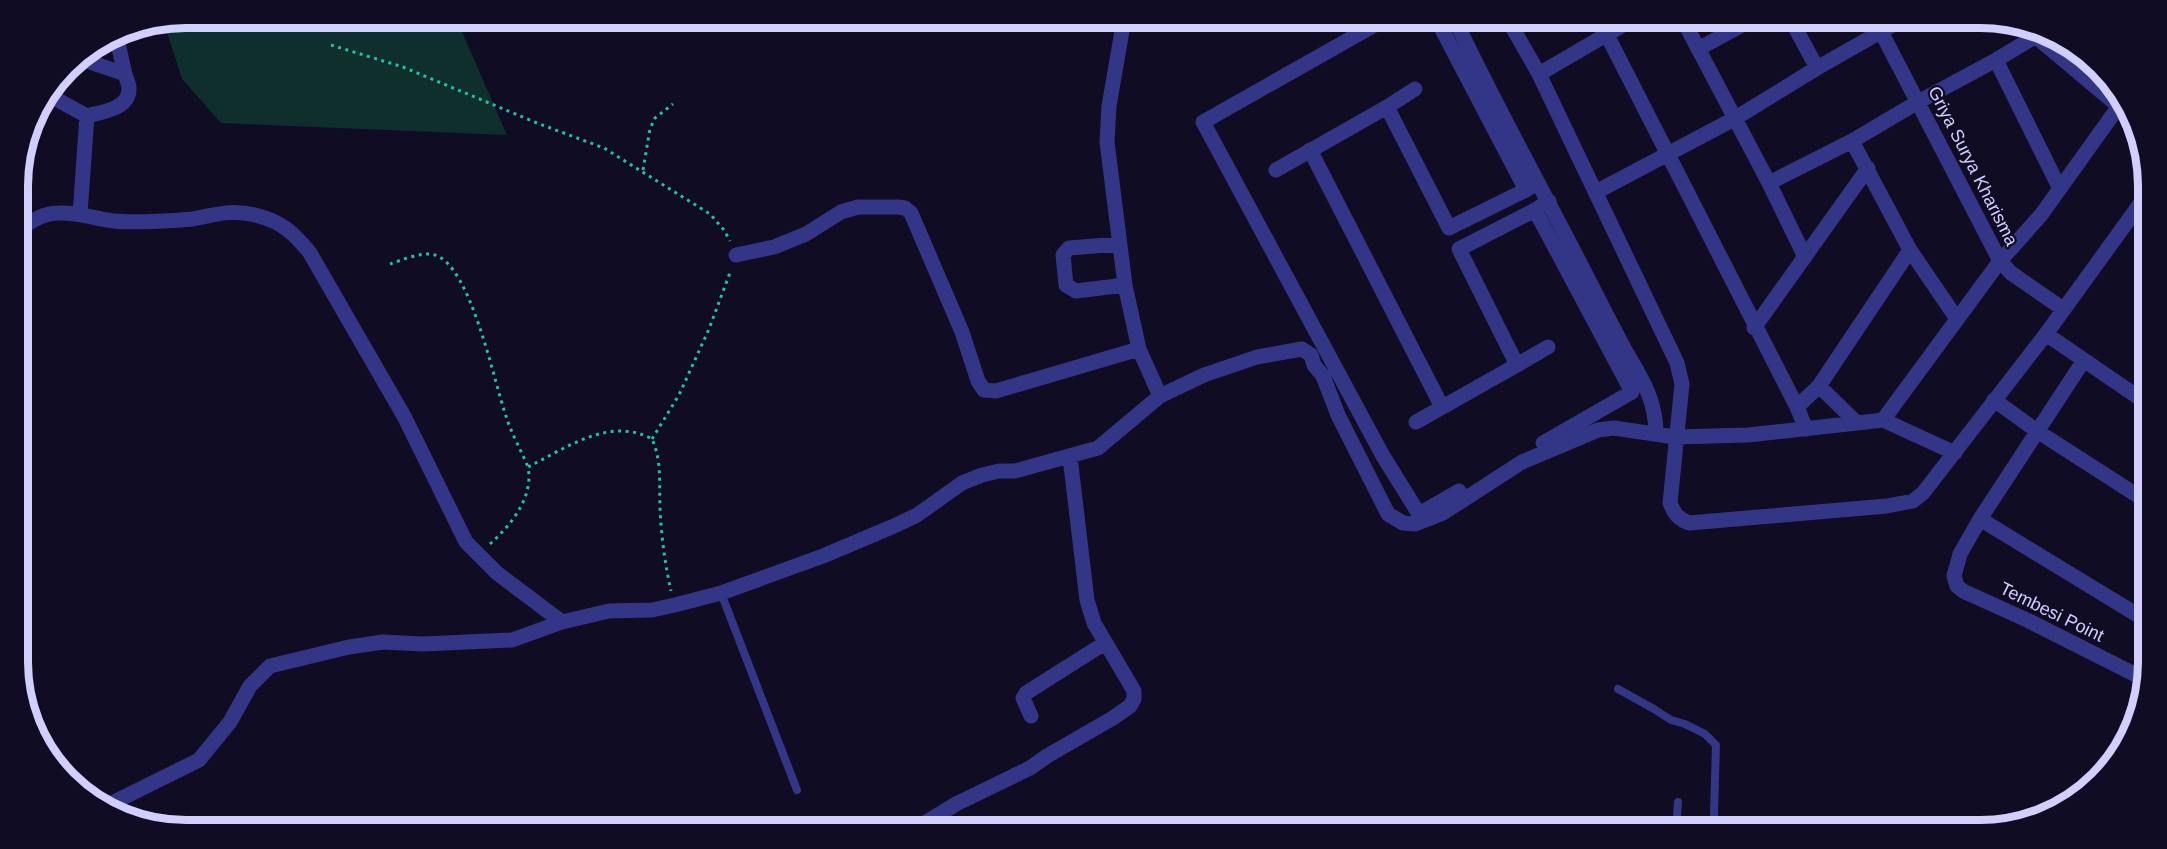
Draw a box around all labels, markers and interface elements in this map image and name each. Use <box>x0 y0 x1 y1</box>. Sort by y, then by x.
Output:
street label: Griya Surya Kharisma <box>1924 83 2022 250</box>
street label: Tembesi Point <box>1997 578 2107 646</box>

